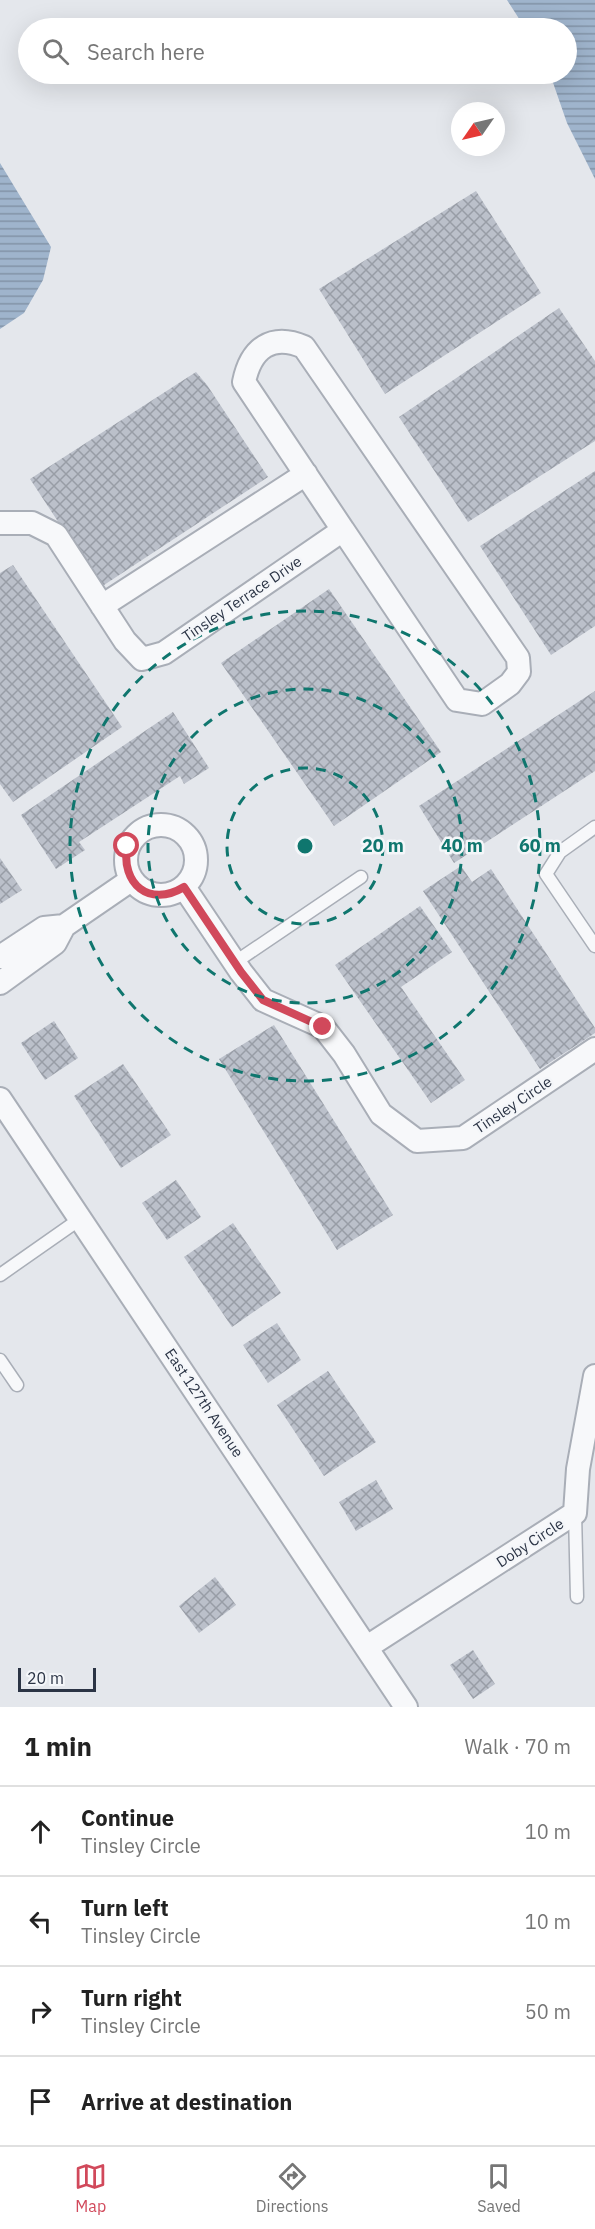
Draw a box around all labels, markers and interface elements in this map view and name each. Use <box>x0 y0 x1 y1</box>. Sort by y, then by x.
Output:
search box <box>18 18 577 84</box>
icon: search <box>39 35 72 68</box>
text: Search here <box>87 37 205 66</box>
north arrow <box>451 102 505 156</box>
street label: Tinsley Terrace Drive <box>178 551 305 646</box>
route start <box>113 832 139 858</box>
text: 20 m <box>362 834 404 857</box>
text: 40 m <box>441 834 483 857</box>
text: 60 m <box>519 834 561 857</box>
centre of rings <box>295 836 315 856</box>
route end <box>309 1013 335 1039</box>
street label: Tinsley Circle <box>470 1072 555 1138</box>
street label: East 127th Avenue <box>161 1345 248 1461</box>
street label: Doby Circle <box>492 1514 567 1571</box>
scale bar <box>18 1665 96 1692</box>
text: 20 m <box>27 1668 64 1688</box>
text: 1 min <box>24 1729 92 1763</box>
text: Walk · 70 m <box>465 1733 571 1760</box>
text: Continue <box>81 1803 174 1832</box>
icon: ahead <box>24 1815 57 1848</box>
text: 10 m <box>525 1818 571 1845</box>
text: Tinsley Circle <box>81 1832 201 1859</box>
text: Turn left <box>81 1893 169 1922</box>
icon: left <box>24 1905 57 1938</box>
text: 10 m <box>525 1908 571 1935</box>
text: Tinsley Circle <box>81 1922 201 1949</box>
text: Turn right <box>81 1983 182 2012</box>
icon: right <box>24 1995 57 2028</box>
text: 50 m <box>525 1998 571 2025</box>
text: Tinsley Circle <box>81 2012 201 2039</box>
icon: arrive <box>24 2085 57 2118</box>
text: Arrive at destination <box>81 2087 292 2116</box>
tab: Map <box>74 2160 107 2216</box>
tab: Directions <box>256 2160 329 2216</box>
tab: Saved <box>477 2160 521 2216</box>

